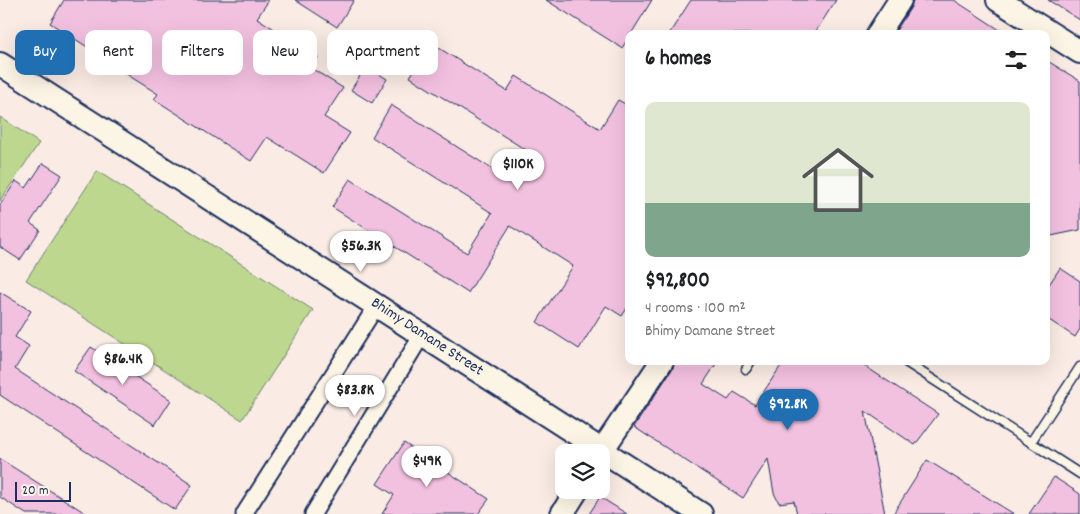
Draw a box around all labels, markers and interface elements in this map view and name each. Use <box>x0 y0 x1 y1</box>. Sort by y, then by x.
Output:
chip: Buy <box>15 30 75 75</box>
chip: Rent <box>85 30 152 75</box>
chip: Filters <box>162 30 243 75</box>
chip: New <box>253 30 317 75</box>
chip: Apartment <box>327 30 438 75</box>
text: 6 homes <box>645 45 712 75</box>
icon: filters <box>1002 46 1030 74</box>
icon: home <box>793 135 883 225</box>
pin: $110K <box>483 148 553 191</box>
text: $110K <box>502 153 534 176</box>
pin: $56.3K <box>320 230 402 273</box>
text: $56.3K <box>341 235 381 258</box>
text: $92,800 <box>645 267 710 297</box>
street label: Bhimy Damane Street <box>366 292 488 382</box>
text: 4 rooms · 100 m² <box>645 297 746 320</box>
text: Bhimy Damane Street <box>645 320 775 343</box>
pin: $86.4K <box>82 344 164 386</box>
text: $86.4K <box>103 348 143 371</box>
pin: $83.8K <box>314 374 396 417</box>
text: $83.8K <box>336 379 374 402</box>
pin: $92.8K <box>747 388 829 431</box>
text: $92.8K <box>769 393 807 416</box>
map controls <box>555 444 610 499</box>
button: layers <box>555 444 610 499</box>
pin: $49K <box>397 446 457 488</box>
text: $49K <box>412 450 442 473</box>
scale bar <box>15 479 71 502</box>
text: 20 m <box>22 481 49 501</box>

